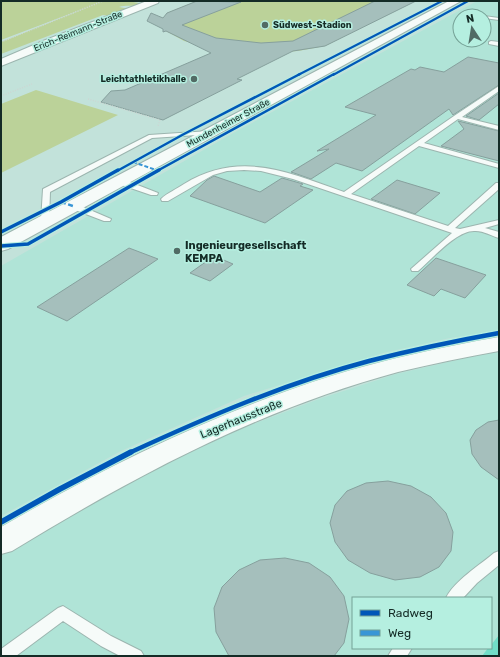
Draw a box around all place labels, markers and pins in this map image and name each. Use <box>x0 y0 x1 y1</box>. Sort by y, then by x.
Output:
marker: Südwest-Stadion <box>260 20 270 30</box>
place label: Südwest-Stadion <box>273 20 352 30</box>
place label: Leichtathletikhalle <box>101 74 187 84</box>
marker: Leichtathletikhalle <box>189 74 199 84</box>
place label: Ingenieurgesellschaft KEMPA <box>185 239 306 265</box>
marker: Ingenieurgesellschaft KEMPA <box>172 246 182 256</box>

